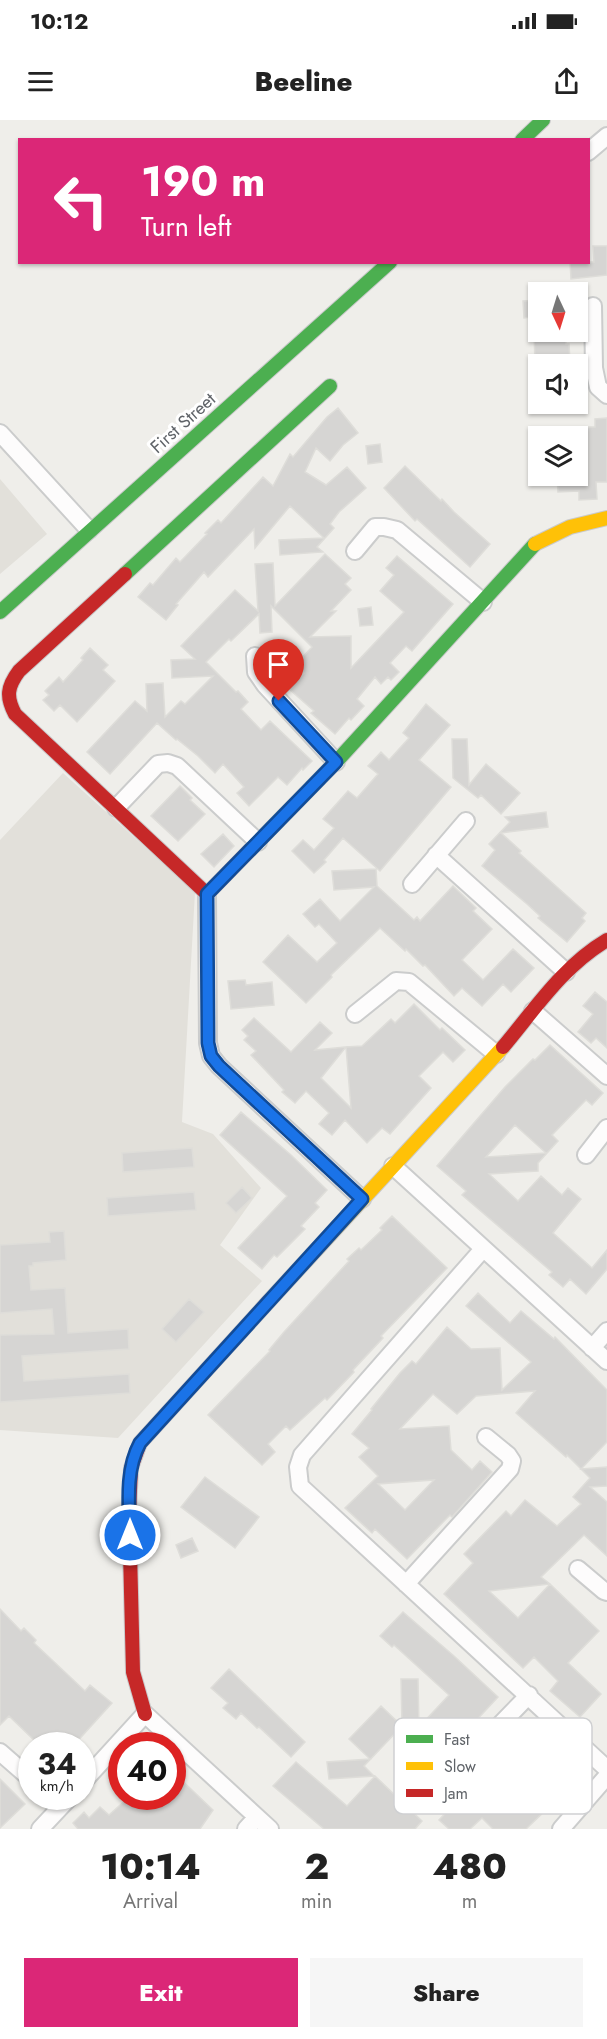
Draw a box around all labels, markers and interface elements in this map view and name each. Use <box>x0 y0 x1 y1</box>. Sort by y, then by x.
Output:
text: 10:12 <box>30 5 88 37</box>
text: Beeline <box>255 62 352 101</box>
icon: menu <box>24 65 57 98</box>
icon: share <box>550 65 583 98</box>
text: 190 m <box>141 151 265 212</box>
icon: left <box>42 162 120 240</box>
text: Turn left <box>141 207 231 246</box>
north arrow <box>528 282 588 342</box>
map controls <box>528 282 588 486</box>
button: sound <box>528 354 588 414</box>
street label: First Street <box>145 386 222 459</box>
button: layers <box>528 426 588 486</box>
pin <box>253 639 304 701</box>
icon: arrive <box>262 648 295 681</box>
position arrow <box>98 1503 162 1567</box>
legend <box>394 1718 592 1814</box>
text: Fast <box>444 1728 470 1751</box>
speed limit sign: 40 <box>108 1732 186 1810</box>
text: 34 <box>37 1742 77 1785</box>
text: Slow <box>444 1755 476 1778</box>
text: km/h <box>40 1775 74 1797</box>
text: Jam <box>442 1782 468 1805</box>
text: 10:14 <box>100 1840 201 1892</box>
text: 2 <box>304 1840 329 1892</box>
text: 480 <box>432 1840 507 1892</box>
text: Arrival <box>123 1887 178 1916</box>
text: min <box>301 1887 332 1916</box>
text: m <box>462 1887 477 1916</box>
button: Exit <box>24 1958 298 2027</box>
button: Share <box>310 1958 583 2027</box>

